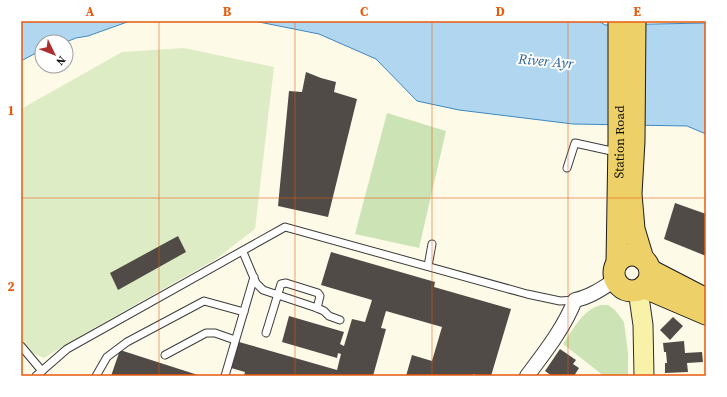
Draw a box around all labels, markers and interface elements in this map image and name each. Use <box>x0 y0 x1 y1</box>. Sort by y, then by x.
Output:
text: A <box>86 3 95 20</box>
text: B <box>223 3 232 20</box>
text: C <box>360 3 368 20</box>
text: D <box>495 3 505 20</box>
text: E <box>633 3 641 20</box>
north arrow <box>34 34 74 74</box>
water label: River Ayr <box>517 49 575 73</box>
text: N <box>53 52 69 69</box>
text: 1 <box>7 102 15 119</box>
street label: Station Road <box>610 105 628 179</box>
text: 2 <box>7 278 15 295</box>

